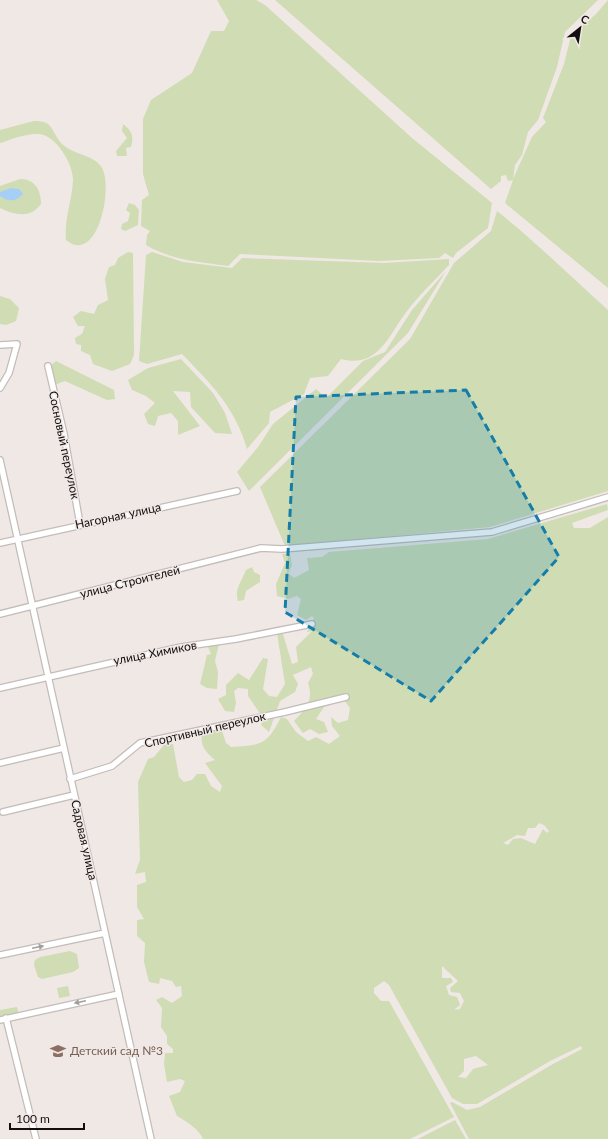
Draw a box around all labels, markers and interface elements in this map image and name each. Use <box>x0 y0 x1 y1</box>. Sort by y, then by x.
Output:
north arrow <box>560 8 600 48</box>
text: С <box>579 11 592 27</box>
street label: Сосновый переулок <box>46 389 83 501</box>
street label: Нагорная улица <box>73 499 162 532</box>
street label: улица Строителей <box>78 562 182 601</box>
street label: улица Химиков <box>112 637 198 668</box>
street label: Спортивный переулок <box>143 708 268 751</box>
street label: Садовая улица <box>68 798 101 881</box>
one-way arrow <box>32 944 44 950</box>
one-way arrow <box>74 1000 87 1006</box>
school or university icon: Детский сад №3 <box>49 1042 67 1060</box>
place label: Детский сад №3 <box>70 1043 163 1058</box>
scale bar <box>10 1105 84 1131</box>
text: 100 m <box>16 1111 50 1126</box>

